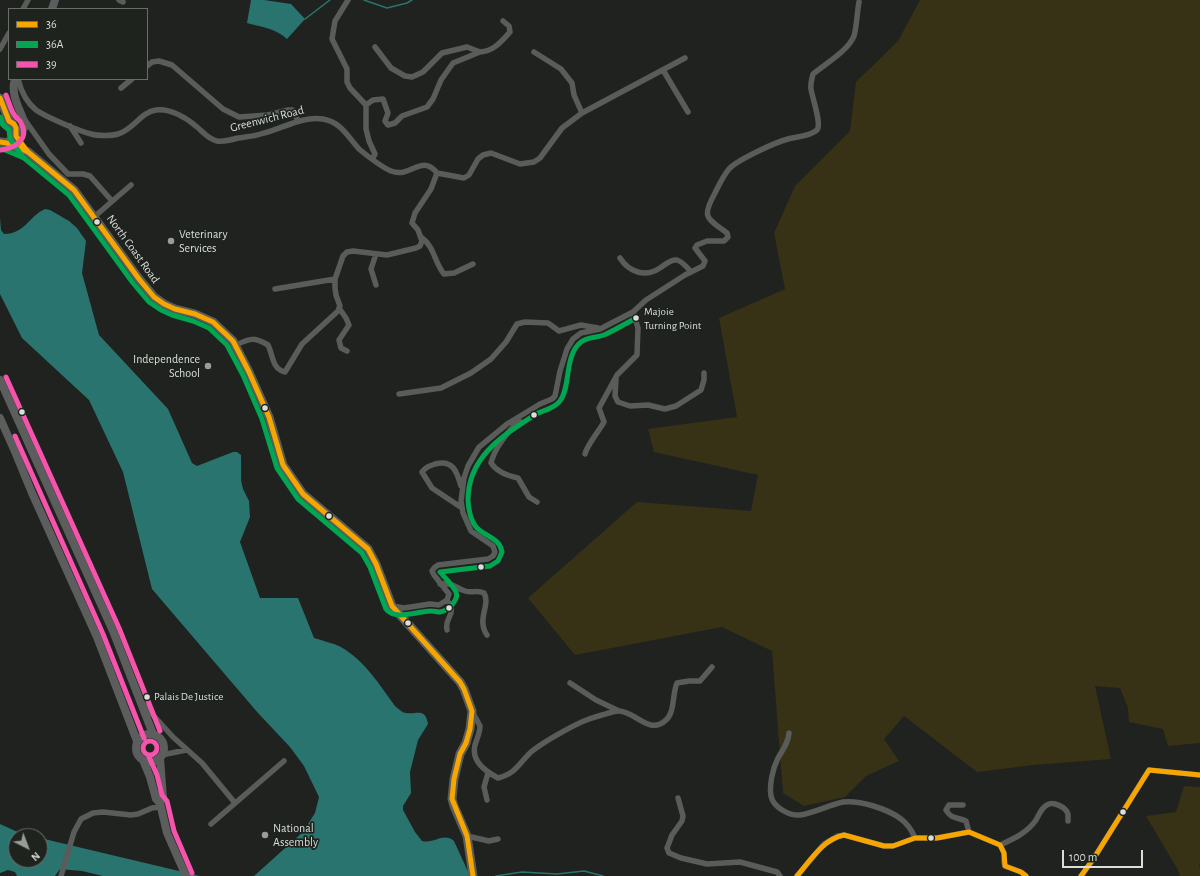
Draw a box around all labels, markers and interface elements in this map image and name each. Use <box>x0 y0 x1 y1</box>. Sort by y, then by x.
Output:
legend <box>8 8 148 80</box>
text: 36 <box>46 18 57 30</box>
text: 36A <box>46 38 64 50</box>
text: 39 <box>46 58 57 70</box>
street label: Greenwich Road <box>229 103 305 135</box>
street label: North Coast Road <box>103 212 163 286</box>
unlabelled marker <box>92 217 102 227</box>
place label: Veterinary Services <box>179 227 228 255</box>
marker: Veterinary Services <box>166 236 176 246</box>
place label: Majoie Turning Point <box>644 305 701 331</box>
marker: Majoie Turning Point <box>631 313 641 323</box>
place label: Independence School <box>133 352 200 380</box>
marker: Independence School <box>203 361 213 371</box>
unlabelled marker <box>260 403 270 413</box>
unlabelled marker <box>17 407 27 417</box>
unlabelled marker <box>529 410 539 420</box>
unlabelled marker <box>324 511 334 521</box>
unlabelled marker <box>476 562 486 572</box>
unlabelled marker <box>444 603 454 613</box>
unlabelled marker <box>403 618 413 628</box>
place label: Palais De Justice <box>154 690 223 704</box>
marker: Palais De Justice <box>142 692 152 702</box>
unlabelled marker <box>1118 807 1128 817</box>
place label: National Assembly <box>273 821 318 849</box>
north arrow <box>8 828 48 868</box>
marker: National Assembly <box>260 830 270 840</box>
unlabelled marker <box>926 833 936 843</box>
scale bar <box>1064 842 1145 868</box>
text: N <box>29 850 42 863</box>
text: 100 m <box>1069 851 1097 863</box>

